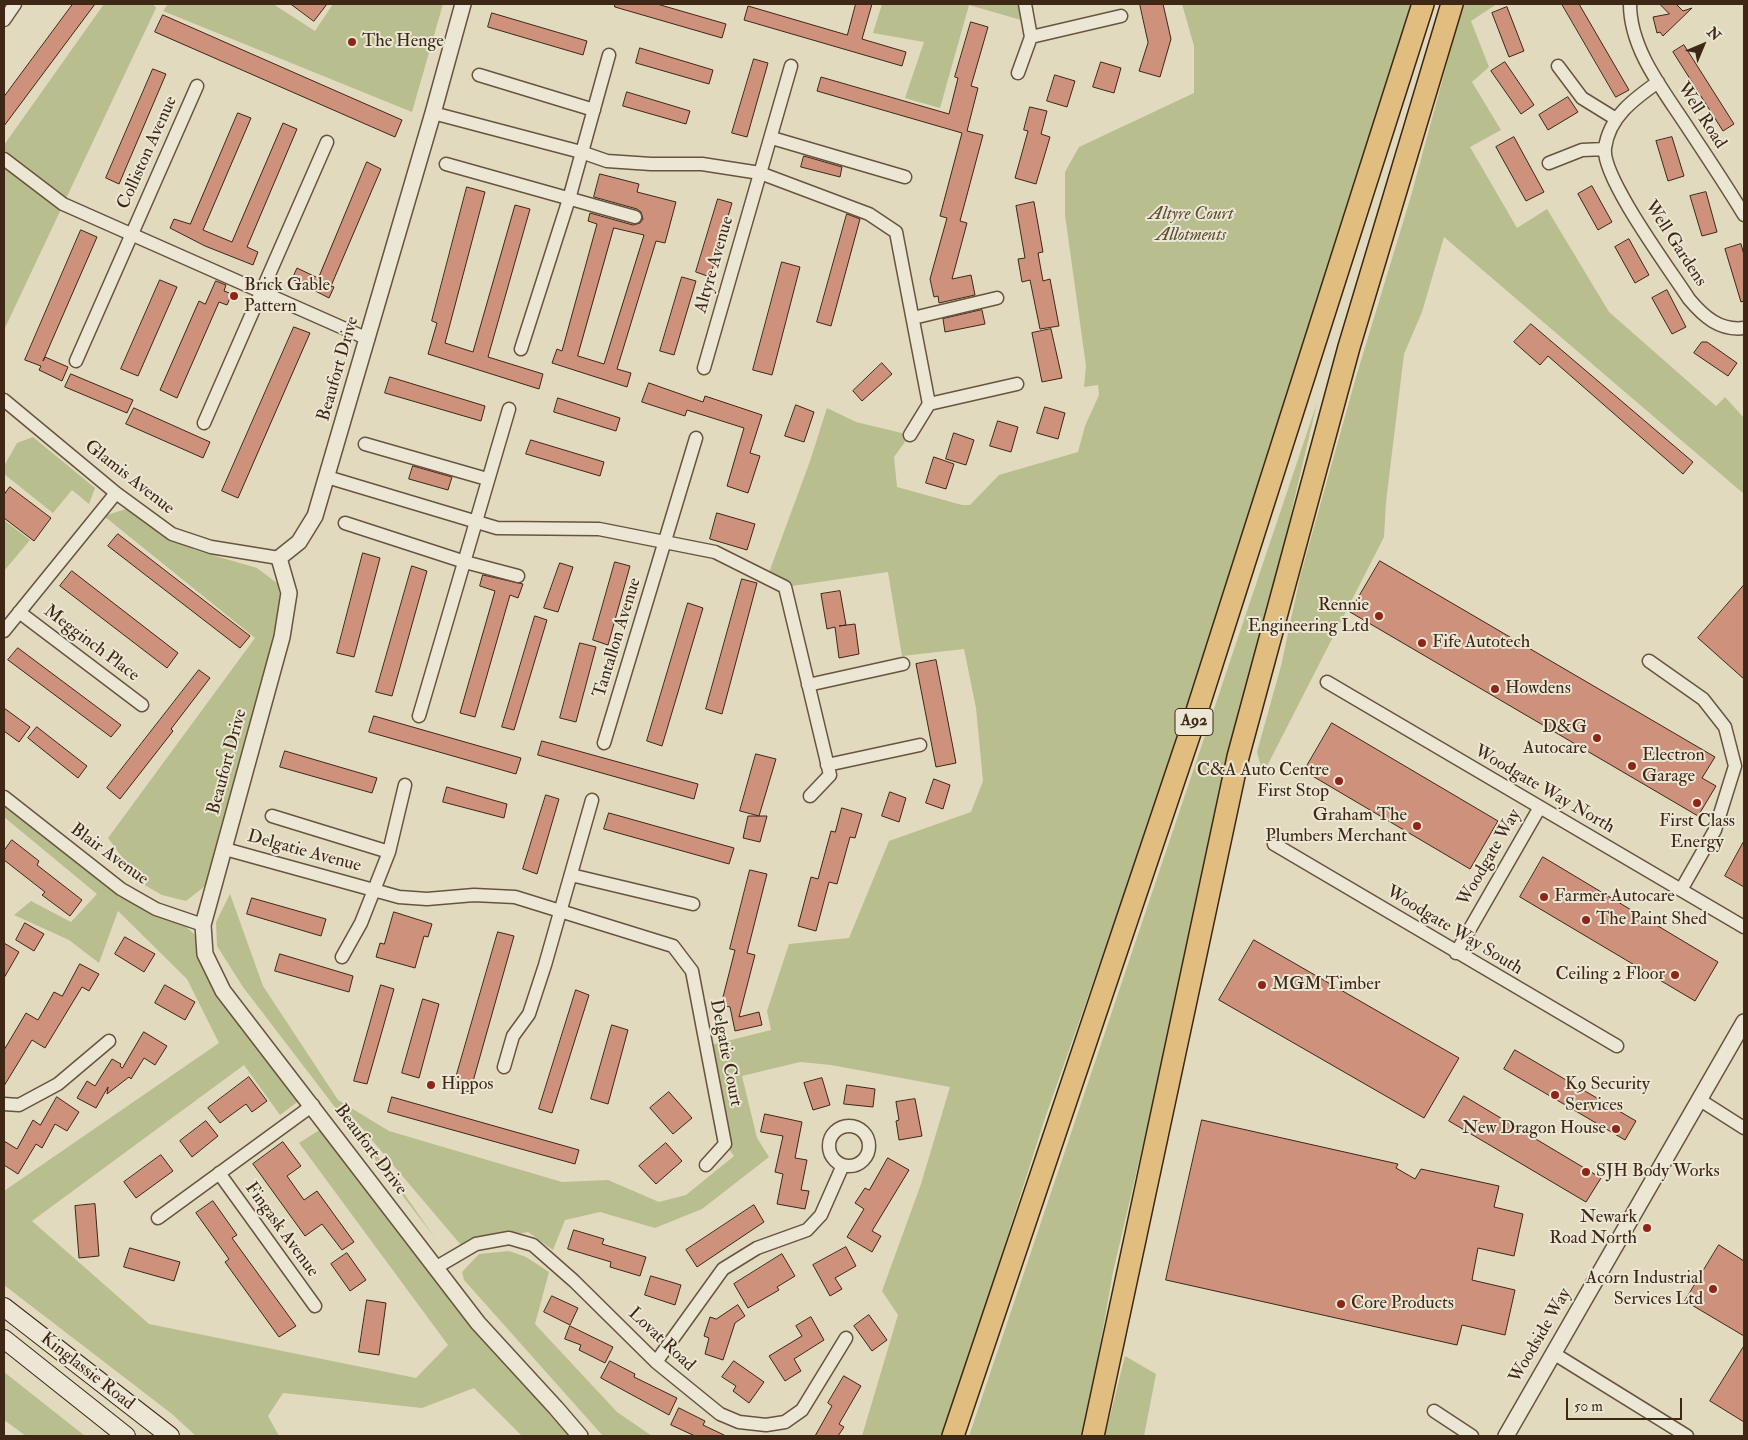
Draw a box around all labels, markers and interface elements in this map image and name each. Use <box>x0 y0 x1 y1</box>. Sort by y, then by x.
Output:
north arrow <box>1678 20 1728 70</box>
text: N <box>1704 24 1724 44</box>
place label: The Henge <box>362 31 444 53</box>
marker: The Henge <box>346 36 358 48</box>
street label: Well Road <box>1672 79 1730 153</box>
street label: Colliston Avenue <box>113 93 183 213</box>
street label: Well Gardens <box>1639 197 1711 291</box>
park label: Altyre Court Allotments <box>1149 204 1233 246</box>
street label: Altyre Avenue <box>691 214 739 316</box>
place label: Brick Gable Pattern <box>244 275 330 318</box>
marker: Brick Gable Pattern <box>228 290 240 302</box>
street label: Beaufort Drive <box>314 314 364 424</box>
street label: Glamis Avenue <box>80 436 178 520</box>
street label: Tantallon Avenue <box>590 575 646 701</box>
place label: Rennie Engineering Ltd <box>1248 595 1369 638</box>
street label: Megginch Place <box>39 601 143 687</box>
marker: Rennie Engineering Ltd <box>1373 610 1385 622</box>
place label: Fife Autotech <box>1432 632 1530 654</box>
marker: Fife Autotech <box>1416 637 1428 649</box>
place label: Howdens <box>1505 678 1571 700</box>
marker: Howdens <box>1489 683 1501 695</box>
street label: Beaufort Drive <box>204 707 252 817</box>
road number: A92 <box>1175 709 1213 736</box>
place label: D&G Autocare <box>1523 717 1587 760</box>
marker: D&G Autocare <box>1591 732 1603 744</box>
street label: Woodgate Way North <box>1470 741 1618 839</box>
place label: Electron Garage <box>1642 745 1705 788</box>
place label: C&A Auto Centre First Stop <box>1197 760 1329 802</box>
marker: Electron Garage <box>1626 760 1638 772</box>
marker: C&A Auto Centre First Stop <box>1333 775 1345 787</box>
marker: First Class Energy <box>1691 797 1703 809</box>
place label: Graham The Plumbers Merchant <box>1265 805 1407 848</box>
street label: Woodgate Way <box>1454 806 1526 910</box>
place label: First Class Energy <box>1659 811 1735 854</box>
street label: Blair Avenue <box>66 819 152 891</box>
marker: Graham The Plumbers Merchant <box>1411 820 1423 832</box>
street label: Delgatie Avenue <box>245 826 363 878</box>
street label: Woodgate Way South <box>1382 882 1526 980</box>
place label: Farmer Autocare <box>1554 886 1675 908</box>
marker: Farmer Autocare <box>1538 891 1550 903</box>
place label: The Paint Shed <box>1596 909 1707 931</box>
marker: The Paint Shed <box>1580 914 1592 926</box>
place label: Ceiling 2 Floor <box>1555 964 1665 986</box>
marker: Ceiling 2 Floor <box>1669 969 1681 981</box>
place label: MGM Timber <box>1272 974 1380 996</box>
marker: MGM Timber <box>1256 979 1268 991</box>
street label: Delgatie Court <box>704 998 746 1108</box>
place label: Hippos <box>441 1074 494 1096</box>
place label: K9 Security Services <box>1565 1074 1650 1116</box>
marker: Hippos <box>425 1079 437 1091</box>
marker: K9 Security Services <box>1549 1089 1561 1101</box>
street label: Beaufort Drive <box>329 1100 411 1200</box>
place label: New Dragon House <box>1462 1118 1606 1140</box>
marker: New Dragon House <box>1610 1123 1622 1135</box>
place label: SJH Body Works <box>1596 1161 1720 1183</box>
marker: SJH Body Works <box>1580 1166 1592 1178</box>
street label: Fingask Avenue <box>239 1178 323 1282</box>
place label: Newark Road North <box>1549 1207 1637 1250</box>
marker: Newark Road North <box>1641 1222 1653 1234</box>
place label: Acorn Industrial Services Ltd <box>1586 1268 1703 1310</box>
marker: Acorn Industrial Services Ltd <box>1707 1283 1719 1295</box>
street label: Woodside Way <box>1505 1285 1577 1387</box>
place label: Core Products <box>1351 1293 1454 1315</box>
marker: Core Products <box>1335 1298 1347 1310</box>
street label: Lovat Road <box>623 1303 699 1377</box>
street label: Kinglassie Road <box>36 1329 138 1415</box>
scale bar <box>1568 1388 1684 1420</box>
text: 50 m <box>1574 1397 1603 1416</box>

